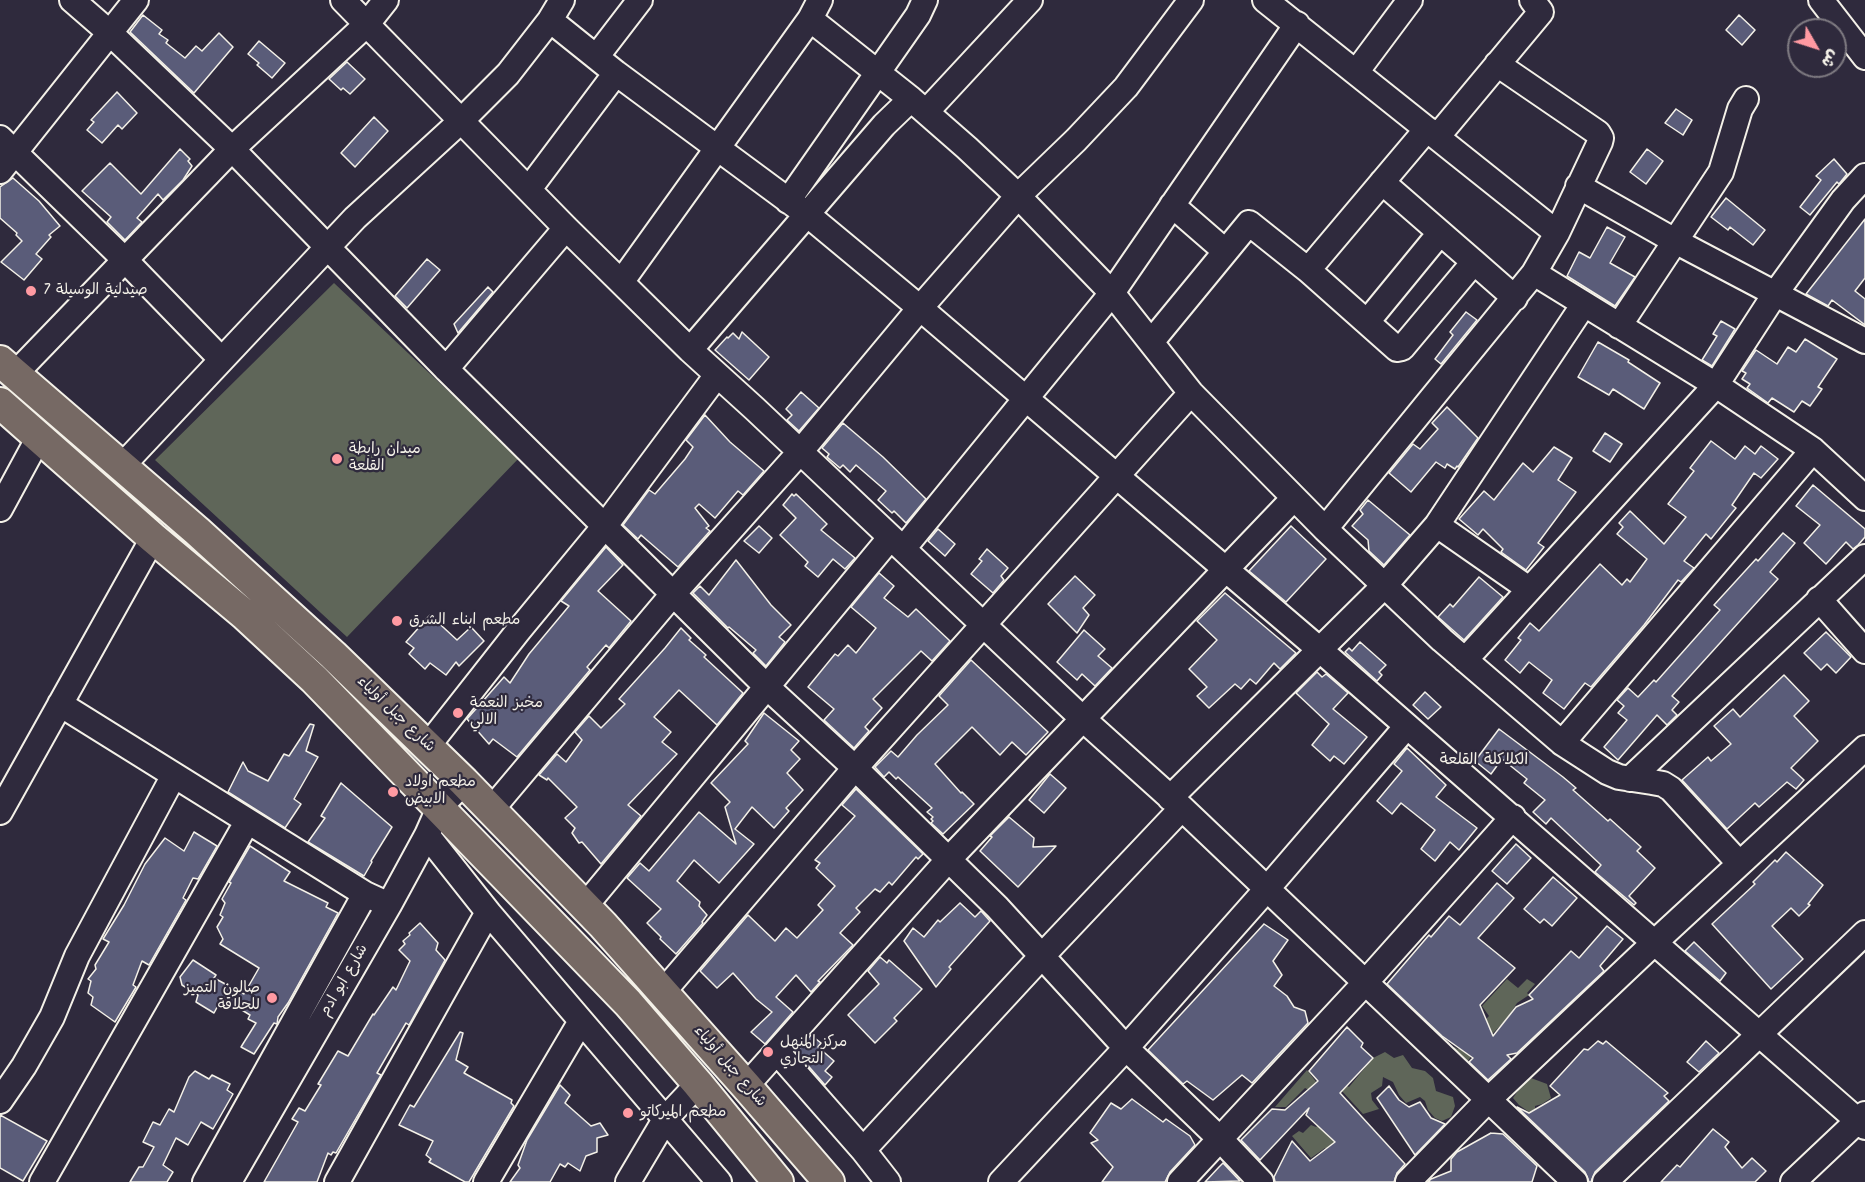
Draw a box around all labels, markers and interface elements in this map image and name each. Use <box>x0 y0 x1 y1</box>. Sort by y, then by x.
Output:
north arrow <box>1787 18 1847 78</box>
text: ش <box>1815 44 1845 73</box>
place label: صيدلية الوسيلة 7 <box>43 282 147 300</box>
marker: صيدلية الوسيلة 7 <box>24 284 38 298</box>
place label: ميدان رابطة القلعة <box>349 441 421 476</box>
marker: ميدان رابطة القلعة <box>330 452 344 466</box>
place label: مطعم ابناء الشرق <box>409 612 520 630</box>
marker: مطعم ابناء الشرق <box>390 614 404 628</box>
street label: شارع جبل أولياء <box>352 673 438 757</box>
place label: مخبز النعمة الالي <box>470 695 543 730</box>
marker: مخبز النعمة الالي <box>451 706 465 720</box>
district label: الكلاكلة القلعة <box>1440 751 1528 771</box>
place label: مطعم اولاد الابيض <box>405 774 476 809</box>
marker: مطعم اولاد الابيض <box>386 785 400 799</box>
street label: شارع ابو ادم <box>317 942 373 1020</box>
place label: صالون التميز للحلاقة <box>184 980 260 1015</box>
marker: صالون التميز للحلاقة <box>265 991 279 1005</box>
street label: شارع جبل أولياء <box>689 1023 769 1111</box>
place label: مركز المنهل التجاري <box>780 1034 847 1069</box>
marker: مركز المنهل التجاري <box>761 1045 775 1059</box>
place label: مطعم الميركاتو <box>640 1104 726 1122</box>
marker: مطعم الميركاتو <box>621 1106 635 1120</box>

